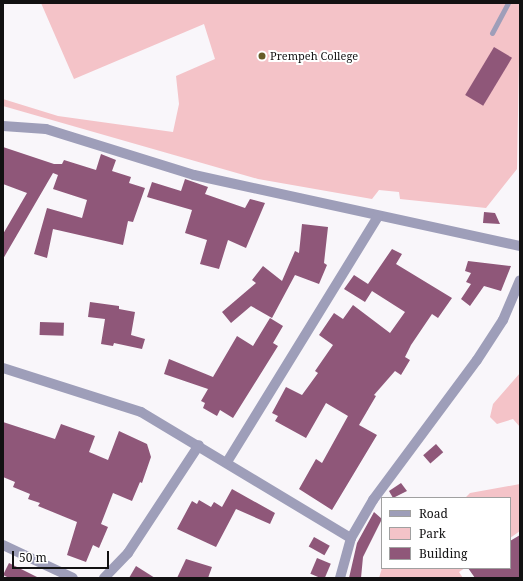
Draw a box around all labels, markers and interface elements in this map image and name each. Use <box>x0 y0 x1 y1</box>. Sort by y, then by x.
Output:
place label: Prempeh College <box>270 49 358 63</box>
marker: Prempeh College <box>257 51 267 61</box>
legend <box>381 497 511 569</box>
text: Road <box>419 505 448 522</box>
text: Park <box>419 525 446 542</box>
scale bar <box>14 543 111 569</box>
text: Building <box>419 545 467 562</box>
text: 50 m <box>19 549 47 566</box>

